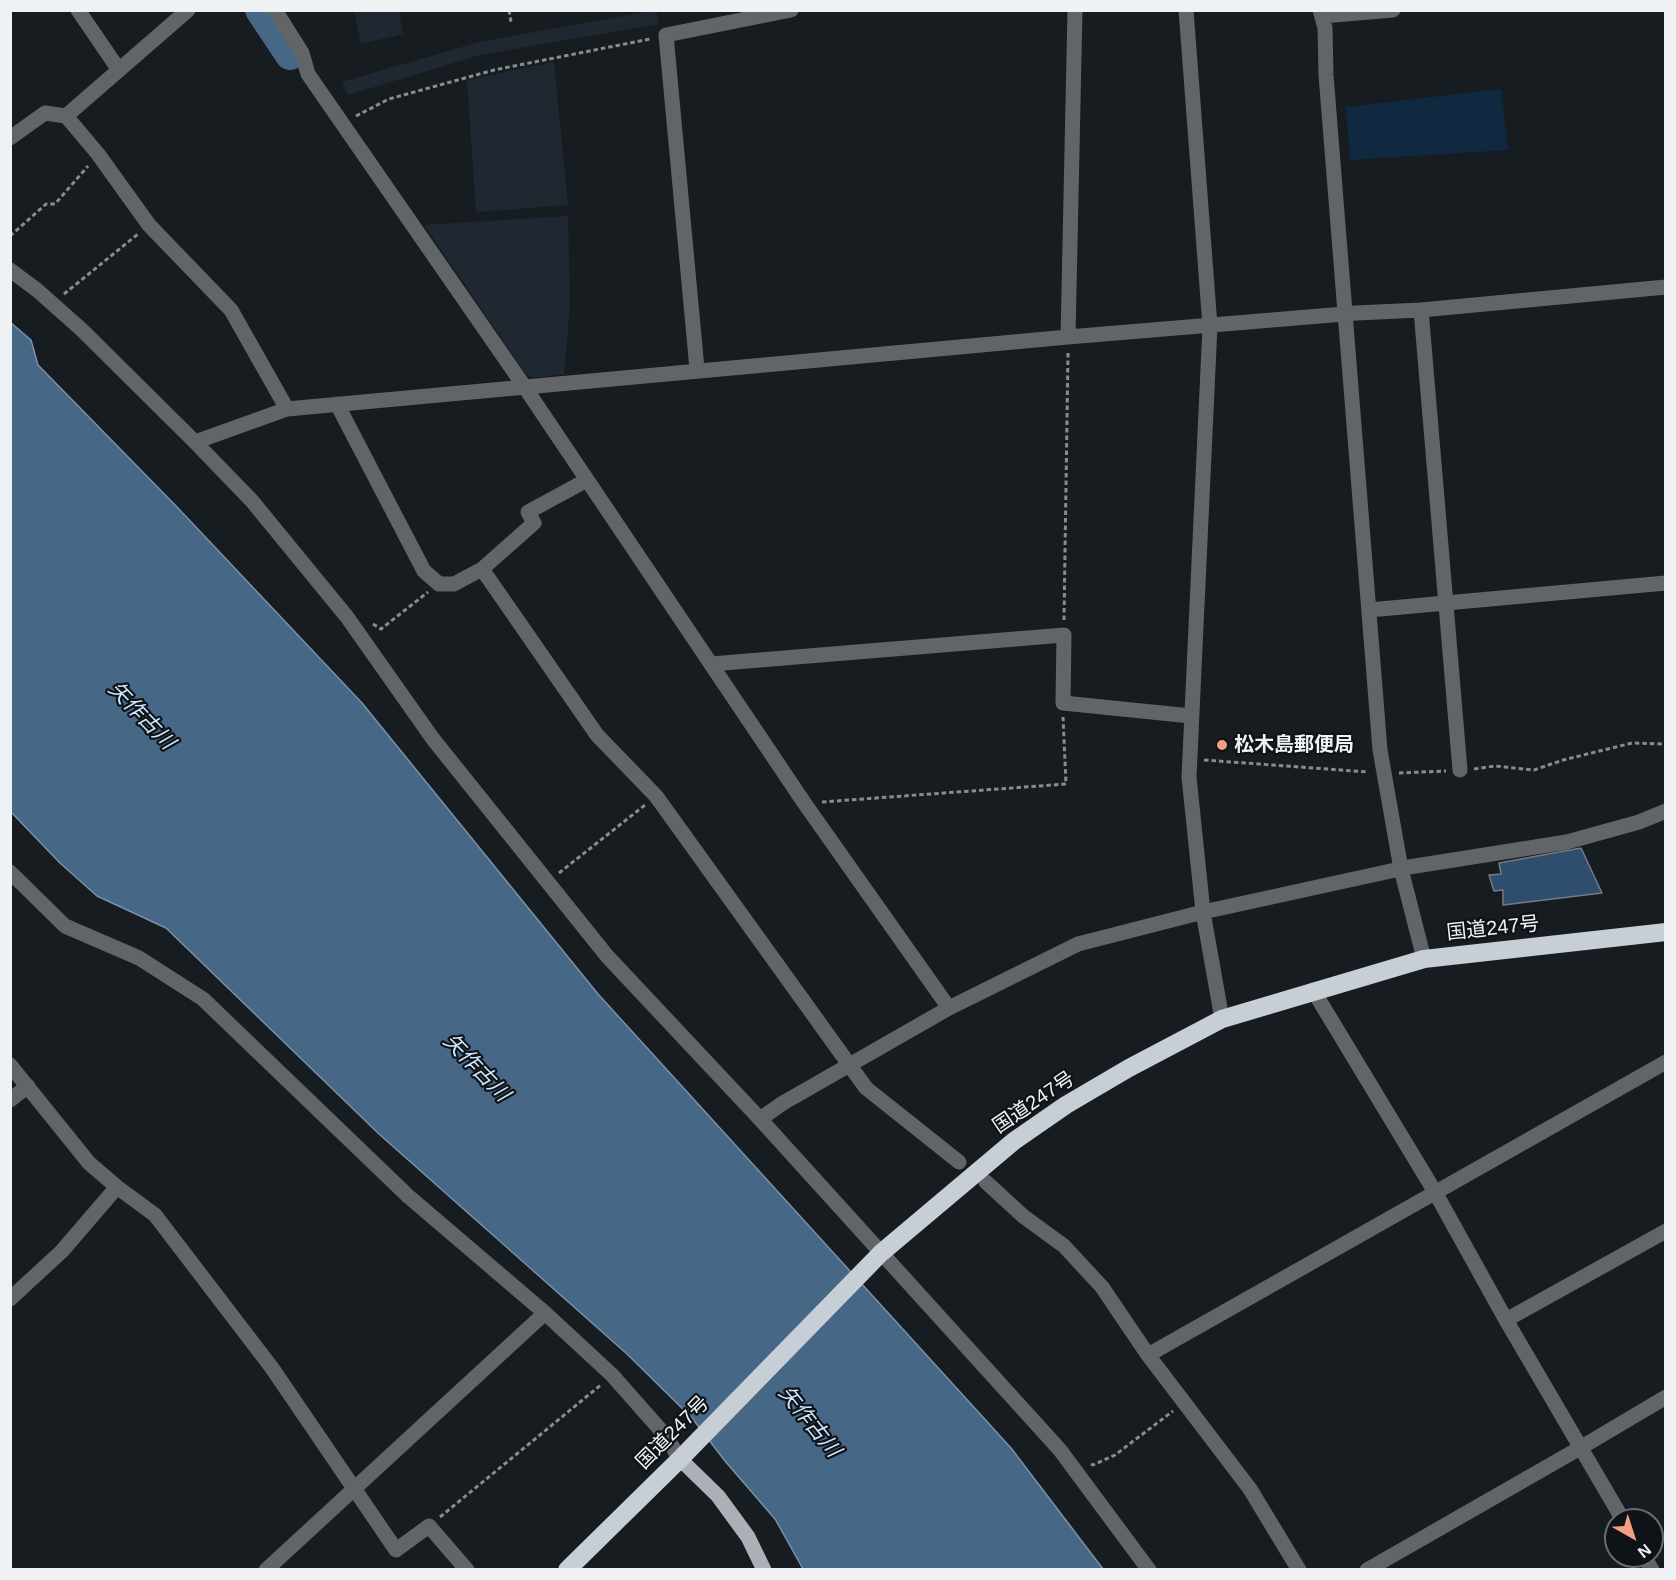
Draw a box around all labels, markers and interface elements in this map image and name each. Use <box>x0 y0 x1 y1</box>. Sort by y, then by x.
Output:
water label: 矢作古川 <box>103 677 179 755</box>
place label: 松木島郵便局 <box>1234 733 1354 757</box>
marker: 松木島郵便局 <box>1215 738 1229 752</box>
street label: 国道247号 <box>1445 912 1541 946</box>
water label: 矢作古川 <box>438 1029 514 1107</box>
street label: 国道247号 <box>989 1067 1079 1139</box>
water label: 矢作古川 <box>773 1381 845 1463</box>
street label: 国道247号 <box>632 1392 714 1474</box>
north arrow <box>1604 1508 1664 1568</box>
text: N <box>1635 1541 1654 1561</box>

